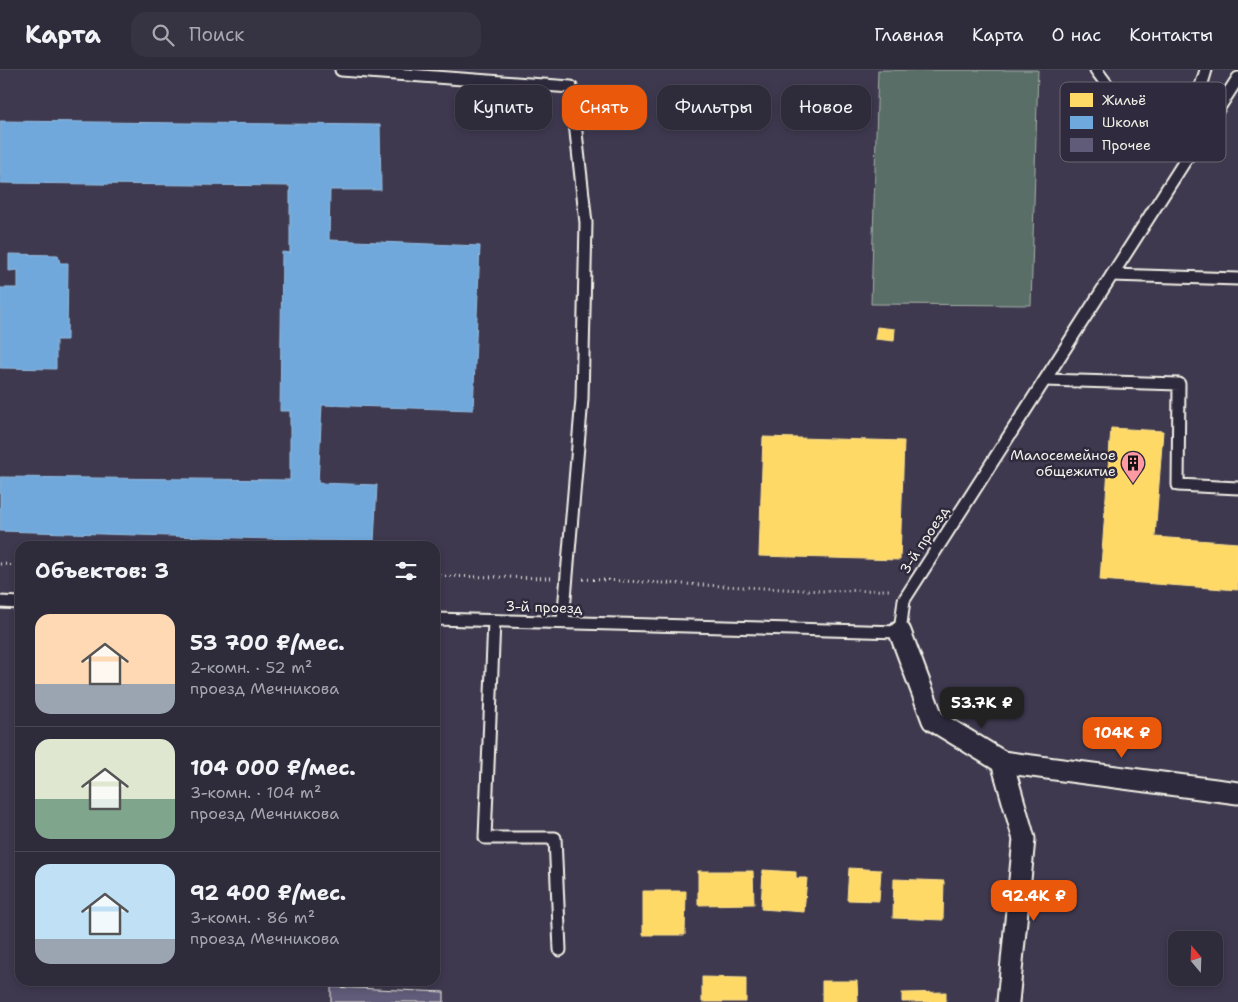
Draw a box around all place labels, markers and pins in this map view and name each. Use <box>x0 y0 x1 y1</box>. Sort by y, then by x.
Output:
place label: Малосемейное общежитие <box>1010 446 1116 480</box>
building icon: Малосемейное общежитие <box>1120 450 1146 484</box>
pin: 53.7K ₽ <box>936 686 1028 729</box>
pin: 104K ₽ <box>1081 716 1163 759</box>
pin: 92.4K ₽ <box>988 880 1080 922</box>

